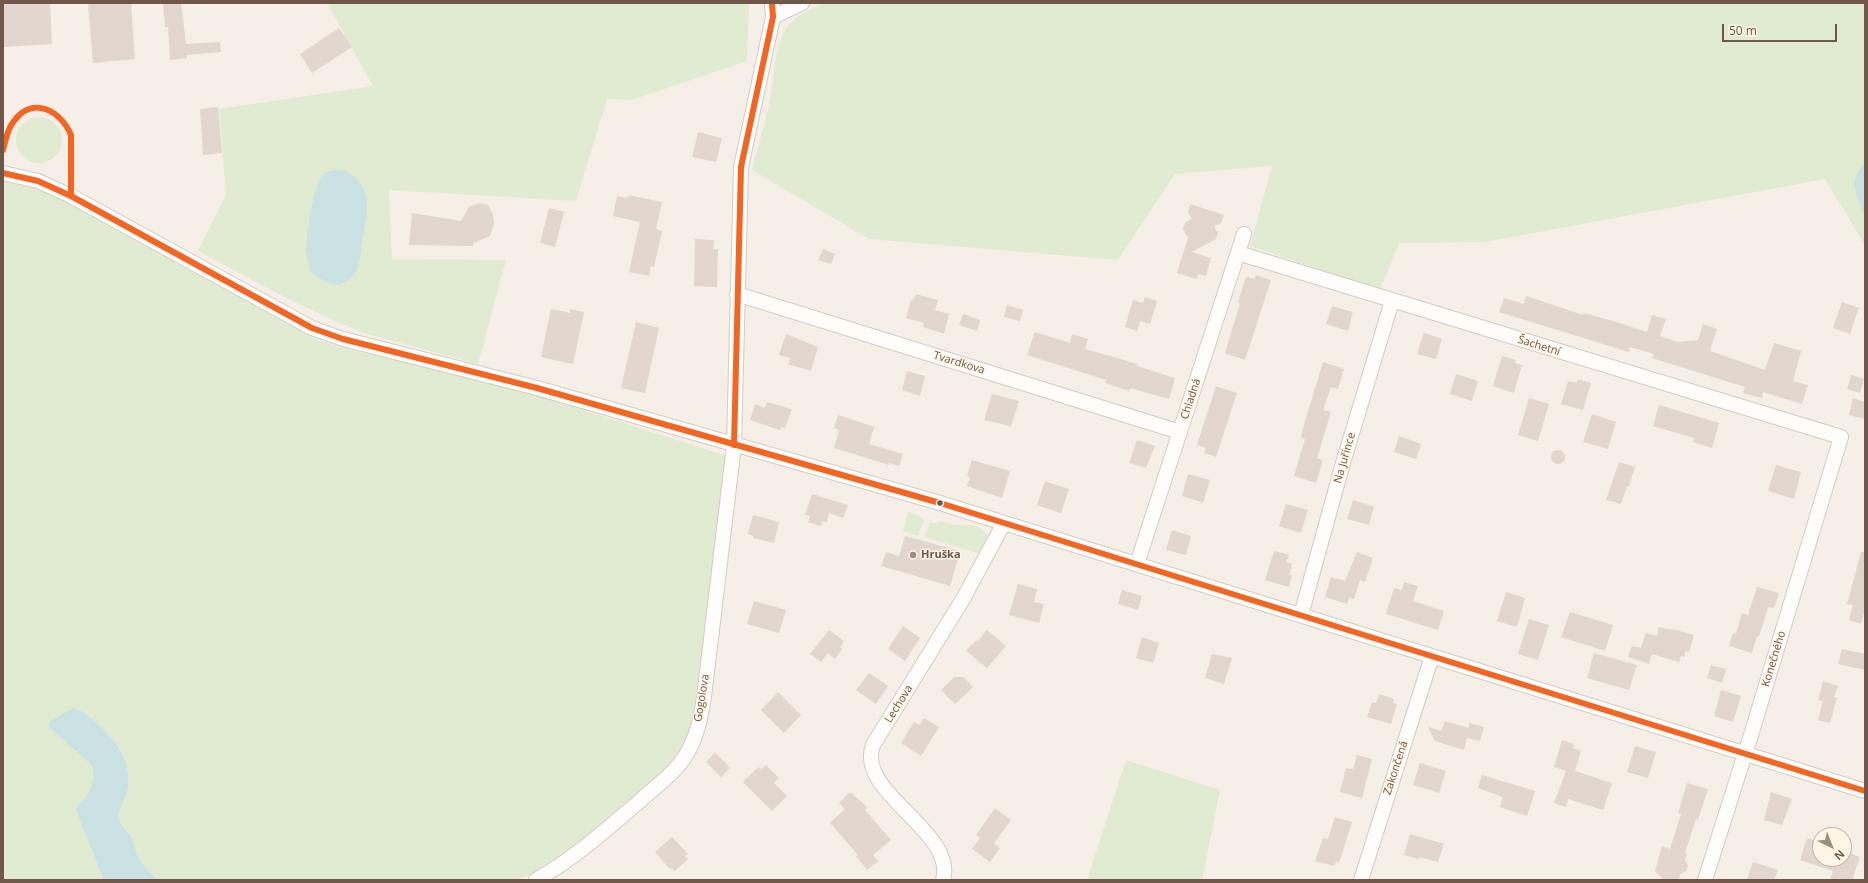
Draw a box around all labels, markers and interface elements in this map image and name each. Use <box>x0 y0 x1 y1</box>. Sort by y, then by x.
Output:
scale bar <box>1724 16 1839 42</box>
text: 50 m <box>1729 22 1757 39</box>
street label: Šachetní <box>1516 333 1562 359</box>
street label: Tvardkova <box>932 349 986 377</box>
street label: Chladná <box>1178 377 1204 421</box>
street label: Na Juřince <box>1331 431 1359 485</box>
unlabelled marker <box>935 498 945 508</box>
place label: Hruška <box>921 548 961 562</box>
marker: Hruška <box>908 550 918 560</box>
street label: Konečného <box>1759 629 1789 689</box>
street label: Gogolova <box>692 673 712 723</box>
street label: Lechova <box>882 683 916 725</box>
street label: Zakončená <box>1381 739 1411 797</box>
north arrow <box>1812 827 1852 867</box>
text: N <box>1831 847 1848 864</box>

